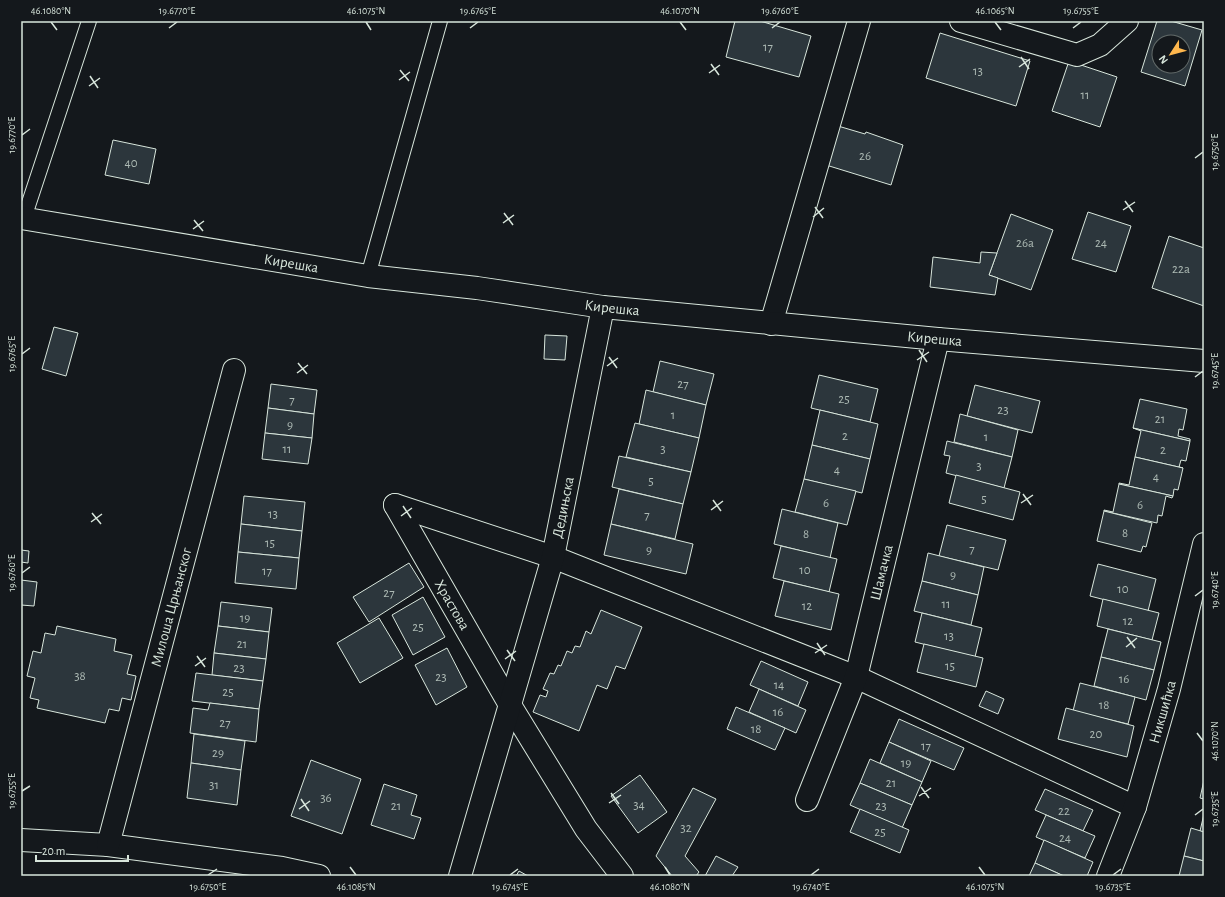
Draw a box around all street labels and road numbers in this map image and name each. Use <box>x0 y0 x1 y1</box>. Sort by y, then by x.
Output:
street label: Кирешка <box>263 252 320 276</box>
street label: Кирешка <box>584 297 640 318</box>
street label: Кирешка <box>906 329 963 349</box>
street label: Дедињска <box>550 475 577 539</box>
street label: Шамачка <box>868 543 896 602</box>
street label: Милоша Црњанског <box>149 545 195 669</box>
street label: Храстова <box>432 577 472 633</box>
street label: Никшићка <box>1147 679 1179 745</box>

